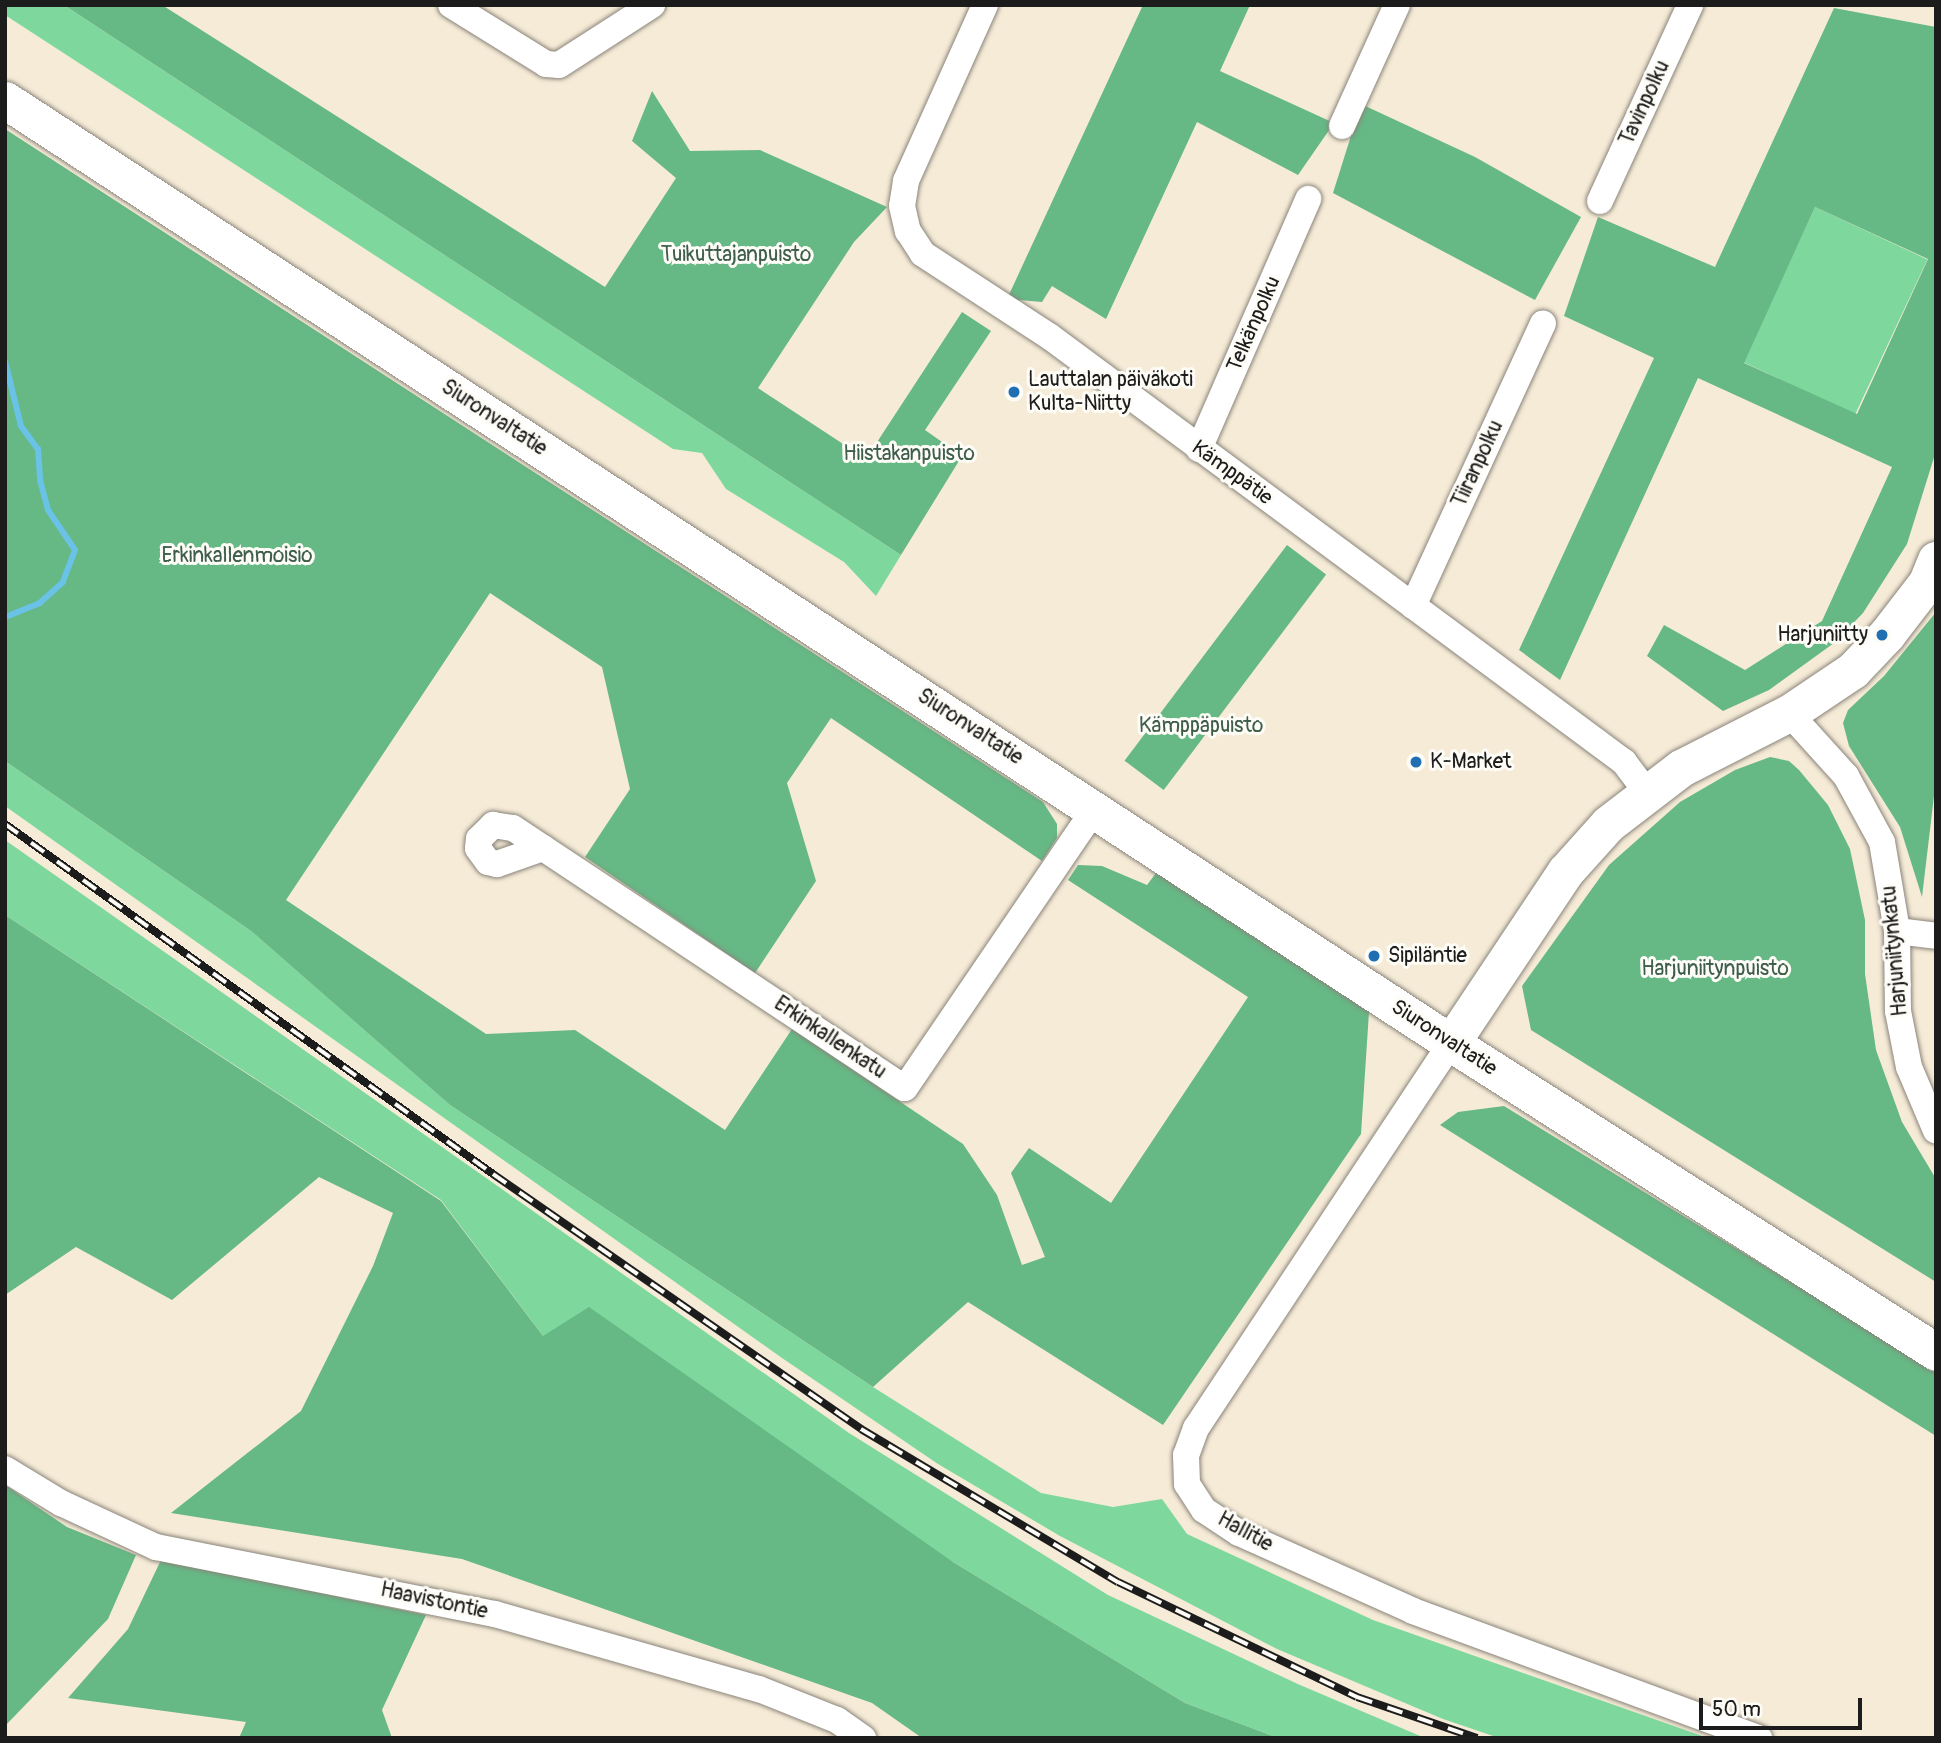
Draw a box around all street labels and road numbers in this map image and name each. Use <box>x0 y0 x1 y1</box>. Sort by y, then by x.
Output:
street label: Tavinpolku <box>1614 57 1676 149</box>
street label: Telkänpolku <box>1222 272 1286 376</box>
street label: Siuronvaltatie <box>436 374 552 462</box>
street label: Tiiranpolku <box>1447 416 1509 512</box>
street label: Kämppätie <box>1187 435 1277 511</box>
street label: Siuronvaltatie <box>912 683 1028 771</box>
street label: Harjuniitynkatu <box>1877 885 1913 1017</box>
street label: Erkinkallenkatu <box>769 991 891 1085</box>
street label: Siuronvaltatie <box>1386 994 1502 1082</box>
street label: Hallitie <box>1213 1507 1277 1557</box>
street label: Haavistontie <box>378 1577 490 1625</box>

